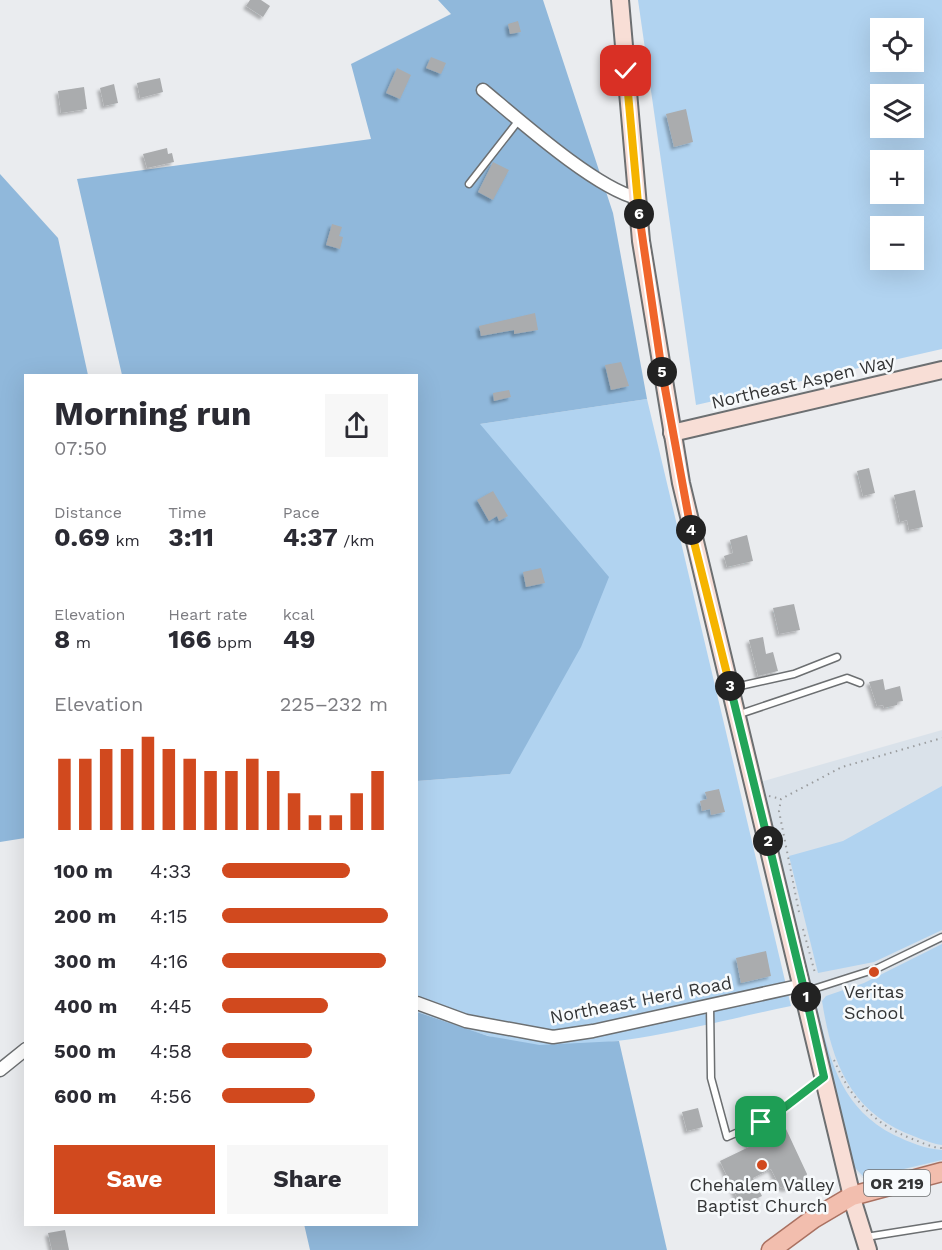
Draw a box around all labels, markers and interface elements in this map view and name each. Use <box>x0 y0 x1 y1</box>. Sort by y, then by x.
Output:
map controls <box>870 18 924 270</box>
button: locate <box>870 18 924 72</box>
pin <box>600 45 651 96</box>
icon: check <box>609 54 642 87</box>
button: layers <box>870 84 924 138</box>
button: + <box>870 150 924 204</box>
pin: 6 <box>624 199 654 229</box>
text: 6 <box>634 204 644 223</box>
button: − <box>870 216 924 270</box>
street label: Northeast Aspen Way <box>709 350 897 413</box>
pin: 5 <box>647 357 677 387</box>
text: 5 <box>657 362 667 381</box>
text: Morning run <box>54 394 251 433</box>
button: share <box>325 394 388 457</box>
text: 07:50 <box>54 436 107 460</box>
text: Distance <box>54 503 122 522</box>
text: Time <box>168 503 206 522</box>
text: Pace <box>283 503 320 522</box>
pin: 4 <box>676 515 706 545</box>
text: 4 <box>686 520 696 539</box>
text: 0.69 <box>54 522 110 552</box>
text: 3:11 <box>168 522 214 552</box>
text: 4:37 <box>283 522 338 552</box>
text: km <box>110 531 140 550</box>
text: /km <box>338 531 375 550</box>
text: Elevation <box>54 605 125 624</box>
text: Heart rate <box>168 605 247 624</box>
text: kcal <box>283 605 314 624</box>
text: 8 <box>54 624 70 654</box>
text: 166 <box>168 624 212 654</box>
text: 49 <box>283 624 315 654</box>
text: m <box>70 633 91 652</box>
text: bpm <box>212 633 252 652</box>
pin: 3 <box>715 671 745 701</box>
text: 3 <box>725 676 735 695</box>
text: Elevation <box>54 692 143 716</box>
text: 225–232 m <box>280 692 388 716</box>
pin: 2 <box>753 826 783 856</box>
text: 2 <box>763 831 773 850</box>
text: 100 m <box>54 859 113 883</box>
text: 4:33 <box>150 859 191 883</box>
text: 200 m <box>54 904 116 928</box>
text: 4:15 <box>150 904 188 928</box>
text: 300 m <box>54 949 116 973</box>
text: 4:16 <box>150 949 188 973</box>
marker: Veritas School <box>867 965 881 979</box>
street label: Northeast Herd Road <box>548 972 734 1027</box>
place label: Veritas School <box>844 981 904 1023</box>
pin: 1 <box>791 982 821 1012</box>
text: 1 <box>803 987 809 1006</box>
text: 400 m <box>54 994 117 1018</box>
text: 4:45 <box>150 994 192 1018</box>
text: 500 m <box>54 1039 116 1063</box>
text: 4:58 <box>150 1039 192 1063</box>
text: 600 m <box>54 1084 117 1108</box>
text: 4:56 <box>150 1084 192 1108</box>
pin <box>735 1096 786 1147</box>
icon: arrive <box>744 1105 777 1138</box>
button: Save <box>54 1145 215 1214</box>
button: Share <box>227 1145 388 1214</box>
marker: Chehalem Valley Baptist Church <box>755 1158 769 1172</box>
road number: OR 219 <box>864 1170 930 1196</box>
place label: Chehalem Valley Baptist Church <box>690 1174 835 1216</box>

